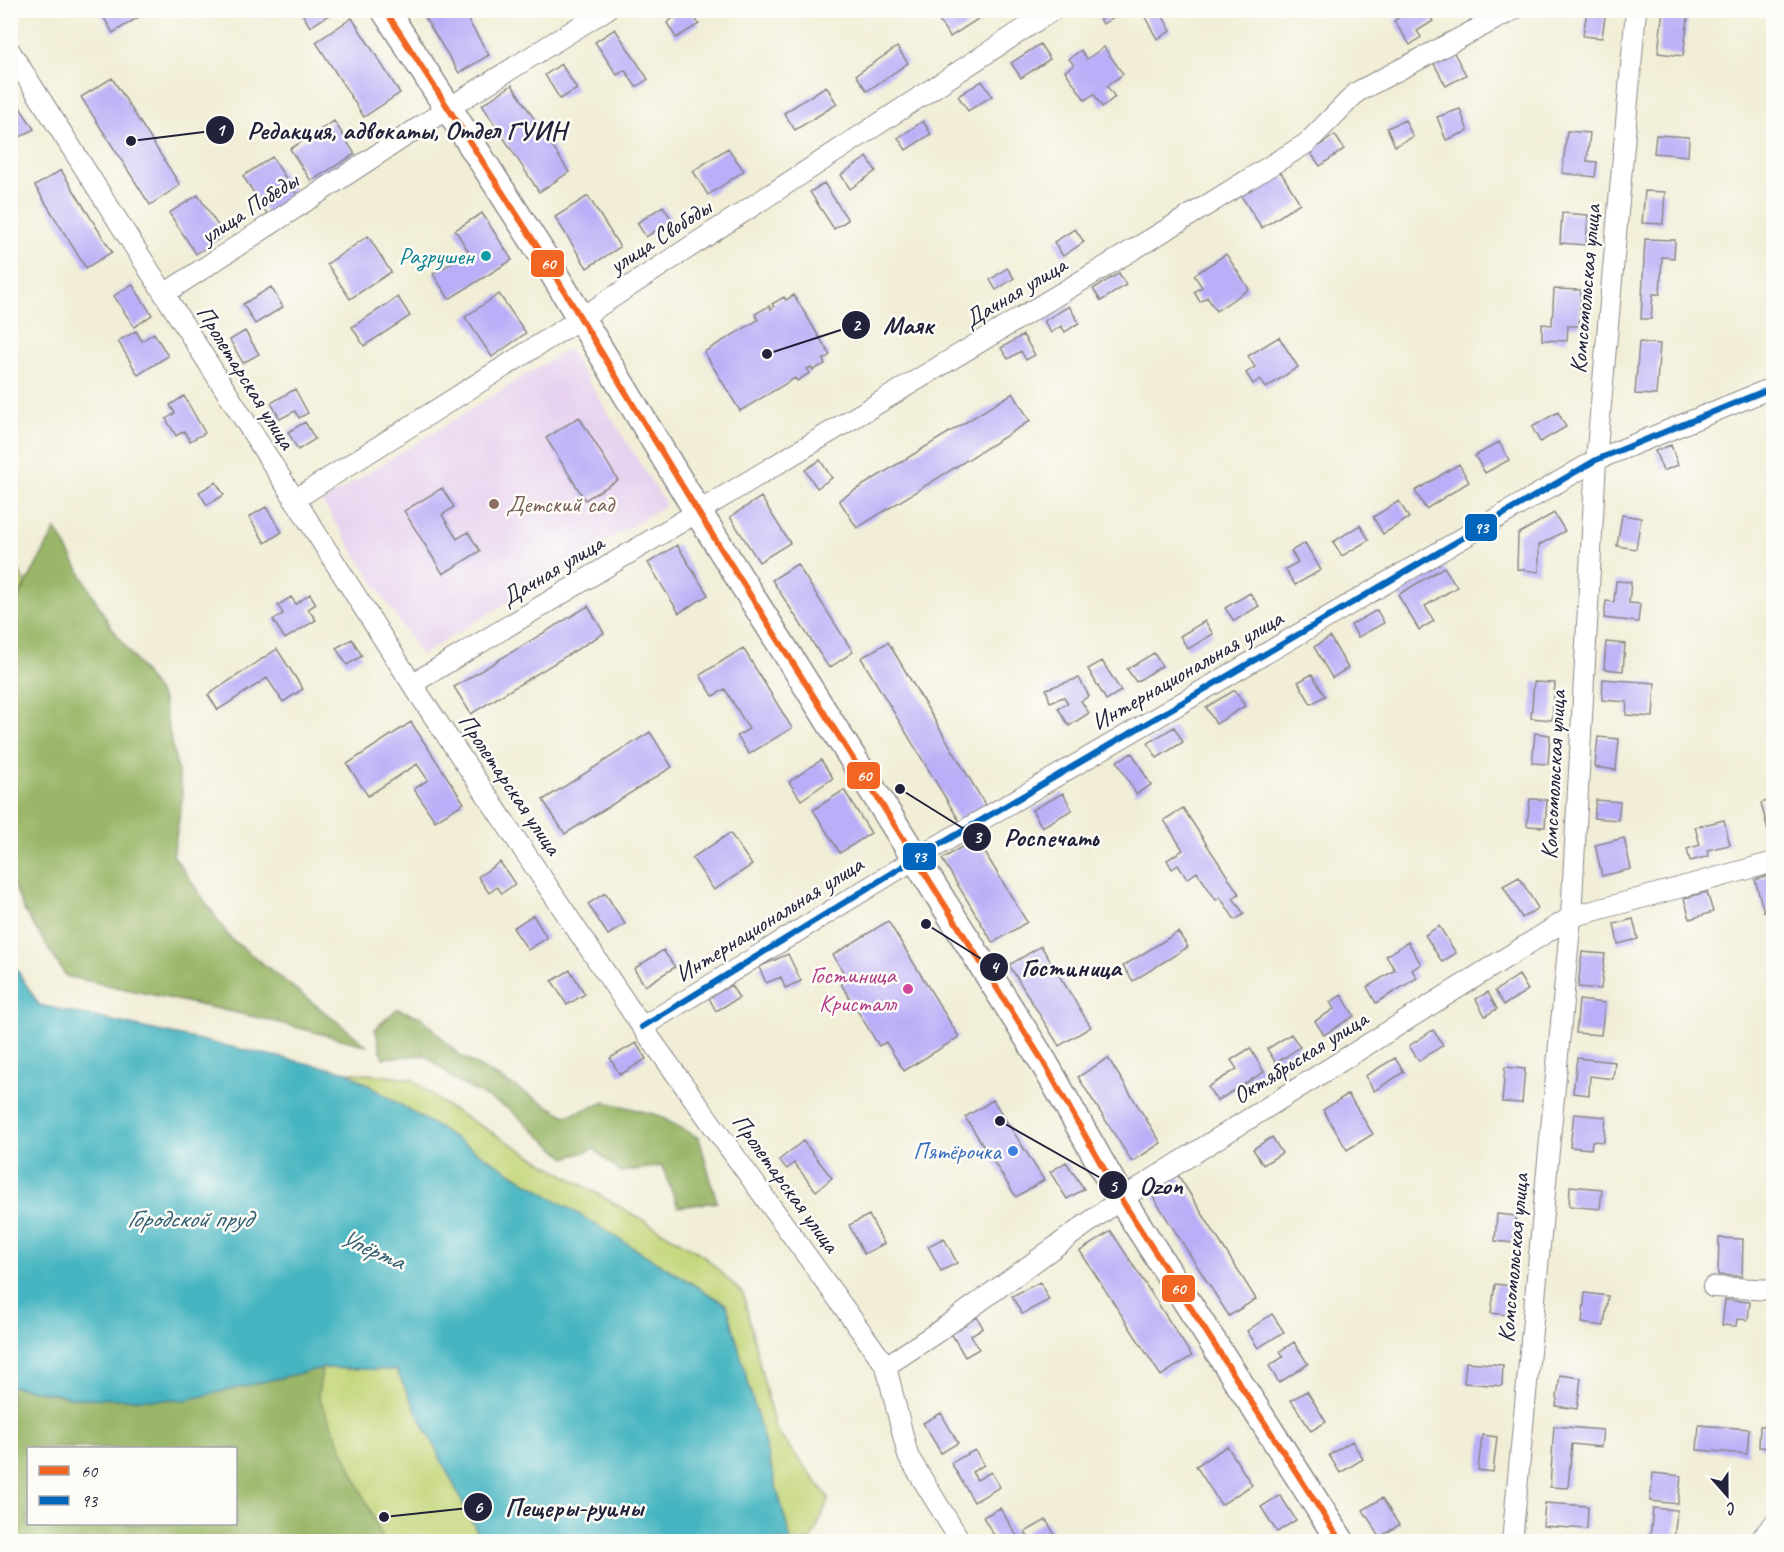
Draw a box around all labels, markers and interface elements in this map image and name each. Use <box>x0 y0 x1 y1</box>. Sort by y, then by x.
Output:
callout: Редакция, адвокаты, Отдел ГУИН <box>205 108 578 152</box>
text: Редакция, адвокаты, Отдел ГУИН <box>247 114 570 147</box>
text: 1 <box>216 119 226 141</box>
street label: улица Победы <box>193 164 306 252</box>
street label: улица Свободы <box>602 191 719 281</box>
street label: Комсомольская улица <box>1563 202 1607 375</box>
place label: Разрушен <box>399 241 476 272</box>
street label: Дачная улица <box>958 248 1074 334</box>
marker: Разрушен <box>479 249 493 263</box>
line badge: 60 <box>530 249 565 278</box>
text: 60 <box>541 254 557 274</box>
street label: Пролетарская улица <box>190 299 303 456</box>
callout: Маяк <box>841 303 945 347</box>
text: Маяк <box>883 309 936 342</box>
text: 2 <box>852 314 862 336</box>
place label: Детский сад <box>506 489 616 519</box>
marker: Детский сад <box>487 497 501 511</box>
line badge: 93 <box>1464 513 1498 542</box>
text: 93 <box>1474 518 1490 538</box>
street label: Дачная улица <box>495 526 611 612</box>
street label: Интернациональная улица <box>1086 602 1289 737</box>
street label: Комсомольская улица <box>1534 688 1572 860</box>
street label: Пролетарская улица <box>452 708 569 862</box>
line badge: 60 <box>846 761 881 790</box>
text: 60 <box>857 766 873 786</box>
callout: Роспечать <box>962 815 1110 859</box>
text: Роспечать <box>1004 821 1100 854</box>
text: 3 <box>973 826 983 848</box>
line badge: 93 <box>902 842 937 871</box>
text: 93 <box>912 847 928 867</box>
street label: Интернациональная улица <box>669 848 870 989</box>
callout: Гостиница <box>979 945 1133 989</box>
text: Гостиница <box>1021 951 1123 984</box>
text: 4 <box>990 956 1000 978</box>
place label: Гостиница Кристалл <box>810 960 898 1018</box>
marker: Гостиница Кристалл <box>901 982 915 996</box>
street label: Октябрьская улица <box>1227 1003 1375 1110</box>
street label: Пролетарская улица <box>726 1108 847 1259</box>
place label: Пятёрочка <box>913 1136 1002 1166</box>
marker: Пятёрочка <box>1006 1144 1020 1158</box>
callout: Ozon <box>1098 1163 1195 1207</box>
text: Ozon <box>1139 1169 1184 1202</box>
street label: Комсомольская улица <box>1491 1171 1535 1344</box>
text: 5 <box>1109 1175 1119 1197</box>
water label: Городской пруд <box>127 1202 257 1235</box>
water label: Упёрта <box>335 1221 412 1278</box>
line badge: 60 <box>1161 1274 1196 1303</box>
text: 60 <box>1171 1279 1187 1299</box>
legend <box>27 1447 237 1525</box>
text: 60 <box>81 1460 99 1482</box>
north arrow <box>1697 1465 1757 1525</box>
callout: Пещеры-руины <box>463 1485 655 1529</box>
text: 93 <box>81 1490 99 1512</box>
text: Пещеры-руины <box>505 1491 646 1524</box>
text: 6 <box>474 1496 484 1518</box>
text: С <box>1723 1497 1739 1520</box>

